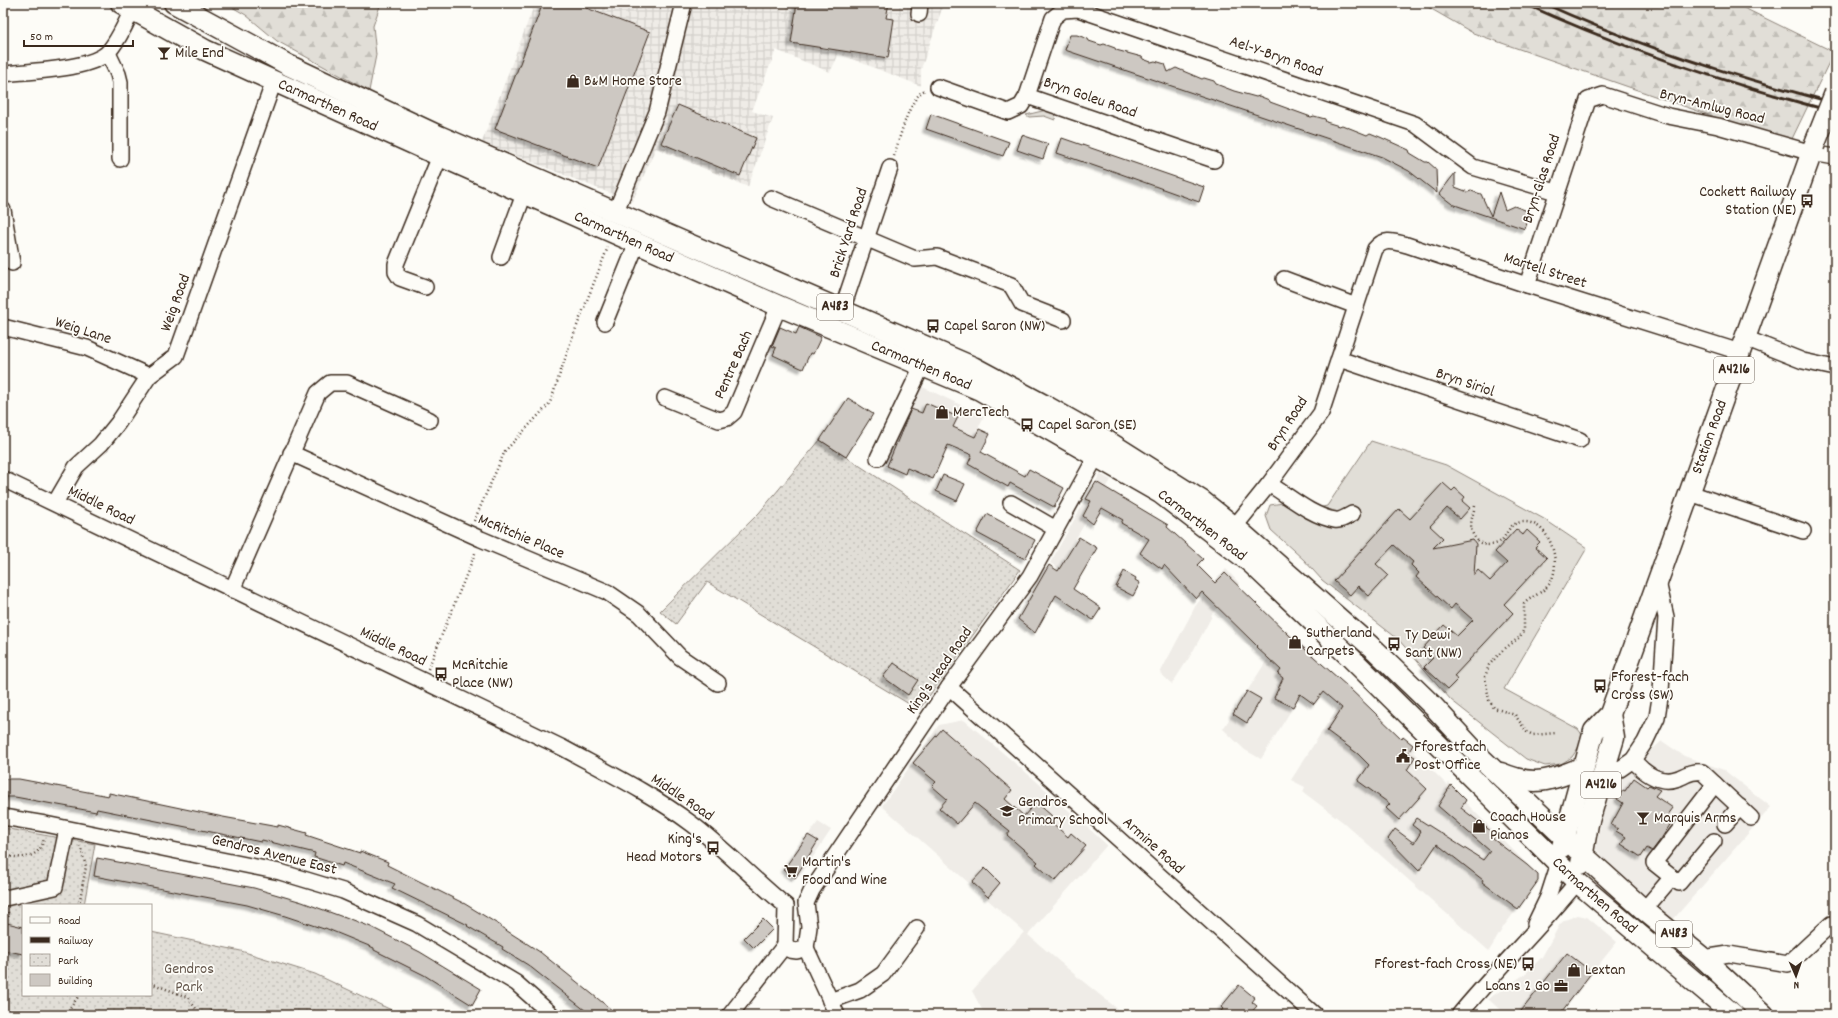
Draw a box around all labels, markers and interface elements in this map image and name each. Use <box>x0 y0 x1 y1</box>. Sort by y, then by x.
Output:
scale bar <box>24 22 133 48</box>
text: 50 m <box>30 29 53 46</box>
street label: Ael-Y-Bryn Road <box>1226 30 1326 84</box>
place label: Mile End <box>175 42 224 65</box>
bar icon: Mile End <box>156 45 172 61</box>
place label: B&M Home Store <box>584 70 682 93</box>
street label: Bryn Goleu Road <box>1040 71 1140 125</box>
street label: Carmarthen Road <box>274 73 381 138</box>
shop icon: B&M Home Store <box>565 73 581 89</box>
street label: Bryn-Amlwg Road <box>1657 83 1767 131</box>
street label: Bryn-Glas Road <box>1517 131 1567 227</box>
place label: Cockett Railway Station (NE) <box>1699 181 1797 222</box>
street label: Brick Yard Road <box>824 185 874 281</box>
bus stop icon: Cockett Railway Station (NE) <box>1799 193 1815 209</box>
street label: Carmarthen Road <box>570 205 677 269</box>
street label: Martell Street <box>1501 247 1590 295</box>
street label: Weig Road <box>155 271 197 335</box>
road number: A483 <box>817 294 853 320</box>
street label: Weig Lane <box>52 311 114 351</box>
place label: Capel Saron (NW) <box>944 315 1045 338</box>
bus stop icon: Capel Saron (NW) <box>925 318 941 334</box>
street label: Pentre Bach <box>709 327 759 403</box>
street label: Carmarthen Road <box>867 334 975 397</box>
road number: A4216 <box>1714 357 1754 383</box>
street label: Bryn Siriol <box>1432 362 1498 404</box>
street label: Bryn Road <box>1262 392 1314 456</box>
street label: Station Road <box>1686 397 1733 477</box>
place label: MercTech <box>953 401 1009 424</box>
shop icon: MercTech <box>934 404 950 420</box>
place label: Capel Saron (SE) <box>1038 414 1136 437</box>
bus stop icon: Capel Saron (SE) <box>1019 417 1035 433</box>
street label: Middle Road <box>64 480 138 532</box>
street label: Carmarthen Road <box>1153 484 1251 567</box>
street label: McRitchie Place <box>474 508 568 566</box>
street label: Middle Road <box>356 621 430 673</box>
place label: Sutherland Carpets <box>1306 622 1372 663</box>
street label: King's Head Road <box>901 623 979 719</box>
place label: Ty Dewi Sant (NW) <box>1405 624 1462 665</box>
shop icon: Sutherland Carpets <box>1287 634 1303 650</box>
bus stop icon: Ty Dewi Sant (NW) <box>1386 636 1402 652</box>
place label: McRitchie Place (NW) <box>452 654 513 695</box>
bus stop icon: McRitchie Place (NW) <box>433 666 449 682</box>
place label: Fforest-fach Cross (SW) <box>1611 666 1689 707</box>
bus stop icon: Fforest-fach Cross (SW) <box>1592 678 1608 694</box>
place label: Fforestfach Post Office <box>1414 736 1486 777</box>
public building icon: Fforestfach Post Office <box>1395 748 1411 764</box>
street label: Middle Road <box>646 768 718 828</box>
road number: A4216 <box>1581 772 1621 798</box>
place label: Gendros Primary School <box>1018 791 1108 832</box>
school or university icon: Gendros Primary School <box>999 803 1015 819</box>
place label: Coach House Pianos <box>1490 806 1566 847</box>
place label: Marquis Arms <box>1654 807 1737 830</box>
bar icon: Marquis Arms <box>1635 810 1651 826</box>
street label: Armine Road <box>1117 812 1189 880</box>
shop icon: Coach House Pianos <box>1471 818 1487 834</box>
street label: Gendros Avenue East <box>209 828 339 882</box>
place label: King's Head Motors <box>626 828 702 869</box>
bus stop icon: King's Head Motors <box>705 840 721 856</box>
place label: Martin's Food and Wine <box>802 851 887 892</box>
street label: Carmarthen Road <box>1547 852 1642 940</box>
supermarket icon: Martin's Food and Wine <box>783 863 799 879</box>
legend <box>22 904 152 996</box>
text: Road <box>58 913 80 930</box>
road number: A483 <box>1656 921 1692 947</box>
text: Railway <box>58 933 94 950</box>
text: Park <box>58 953 79 970</box>
place label: Fforest-fach Cross (NE) <box>1374 953 1517 976</box>
bus stop icon: Fforest-fach Cross (NE) <box>1520 956 1536 972</box>
north arrow <box>1776 956 1816 996</box>
park label: Gendros Park <box>164 958 214 999</box>
place label: Lextan <box>1585 959 1625 982</box>
shop icon: Lextan <box>1566 962 1582 978</box>
text: Building <box>58 973 93 990</box>
place label: Loans 2 Go <box>1485 975 1550 998</box>
text: N <box>1793 976 1799 992</box>
office icon: Loans 2 Go <box>1553 978 1569 994</box>

